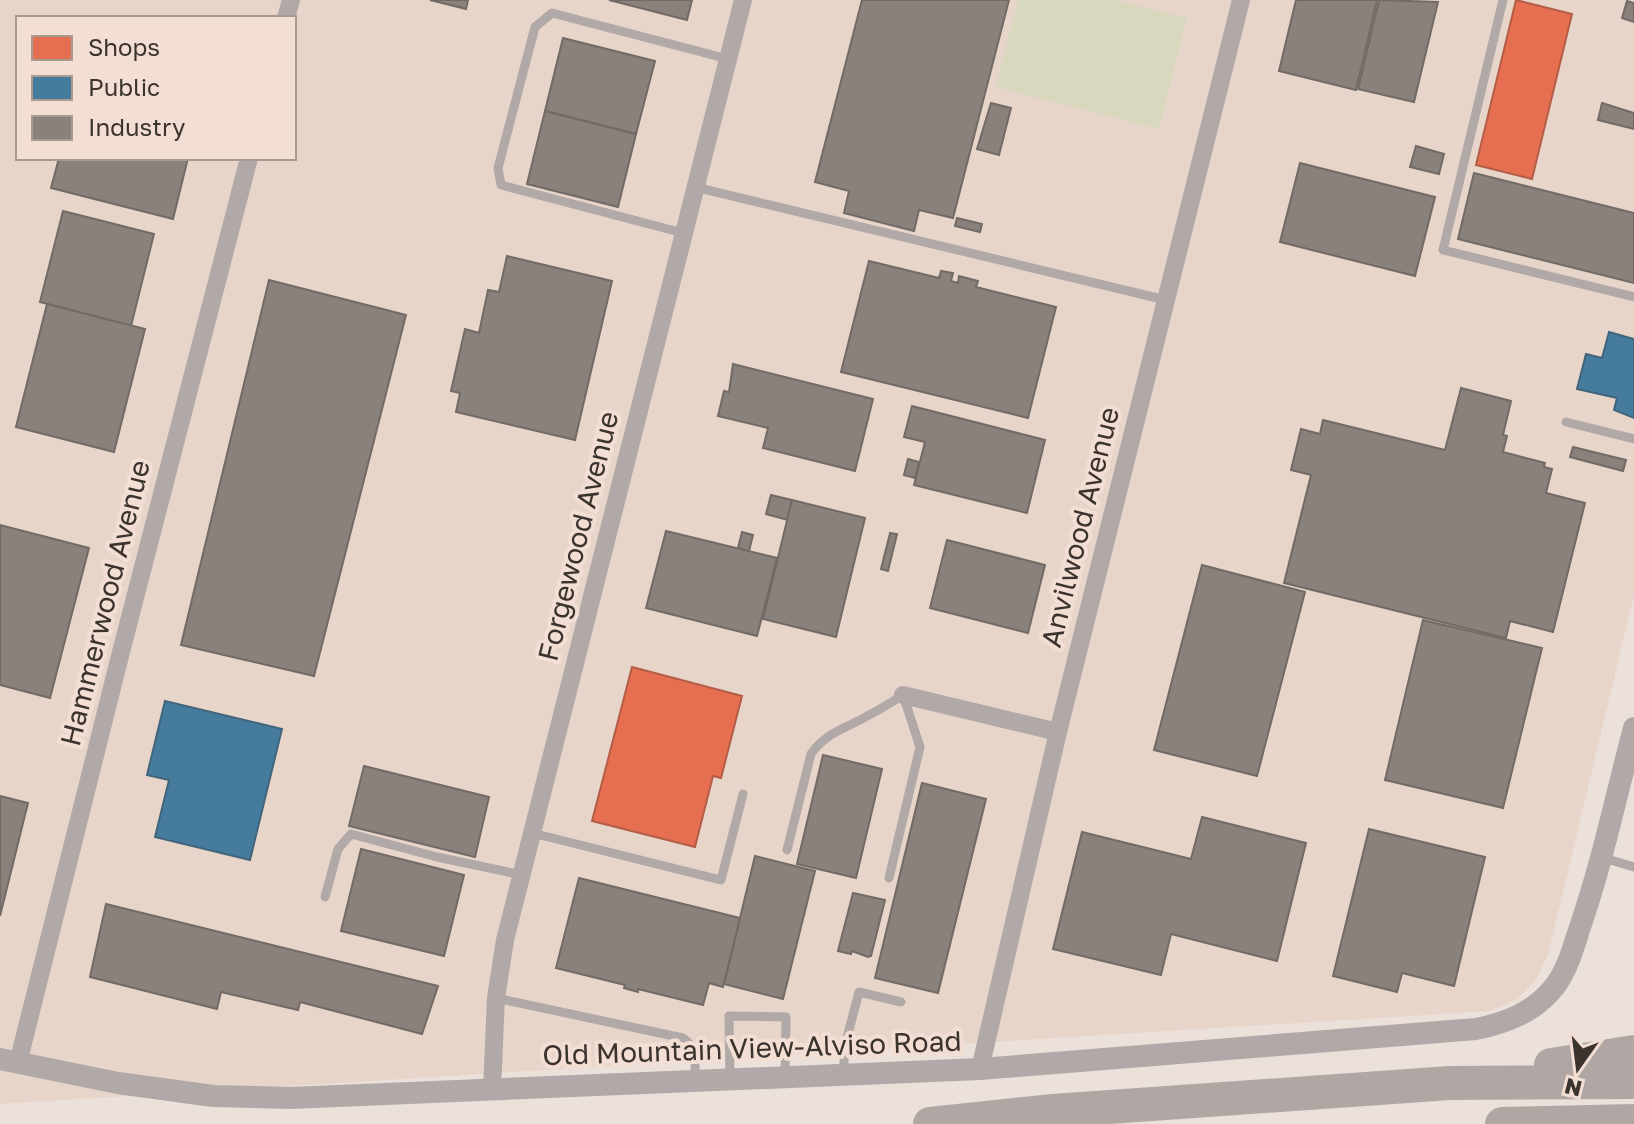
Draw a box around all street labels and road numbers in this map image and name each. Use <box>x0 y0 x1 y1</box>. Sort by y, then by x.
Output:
street label: Anvilwood Avenue <box>1034 403 1125 650</box>
street label: Forgewood Avenue <box>531 408 624 664</box>
street label: Hammerwood Avenue <box>53 457 156 749</box>
street label: Old Mountain View-Alviso Road <box>542 1024 962 1071</box>

